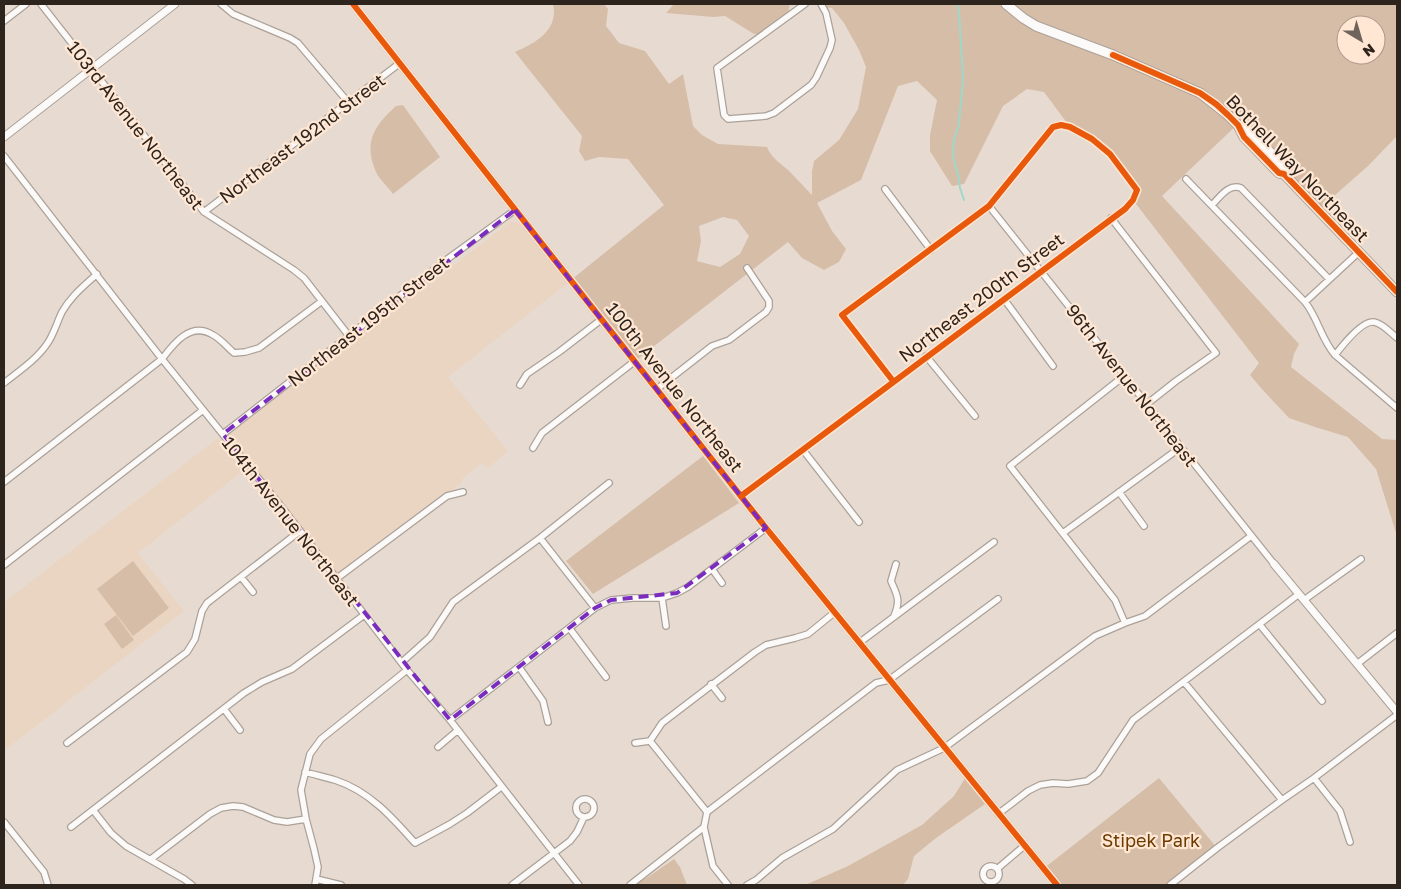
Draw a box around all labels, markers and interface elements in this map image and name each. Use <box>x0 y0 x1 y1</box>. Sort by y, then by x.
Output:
north arrow <box>1336 15 1386 65</box>
street label: 103rd Avenue Northeast <box>63 36 209 214</box>
text: N <box>1360 41 1379 61</box>
street label: Northeast 192nd Street <box>215 68 389 208</box>
street label: Bothell Way Northeast <box>1222 90 1374 246</box>
street label: Northeast 200th Street <box>894 228 1068 366</box>
street label: Northeast 195th Street <box>283 251 453 391</box>
street label: 100th Avenue Northeast <box>602 298 748 476</box>
street label: 96th Avenue Northeast <box>1062 299 1202 471</box>
street label: 104th Avenue Northeast <box>218 432 364 610</box>
park label: Stipek Park <box>1102 829 1200 851</box>

